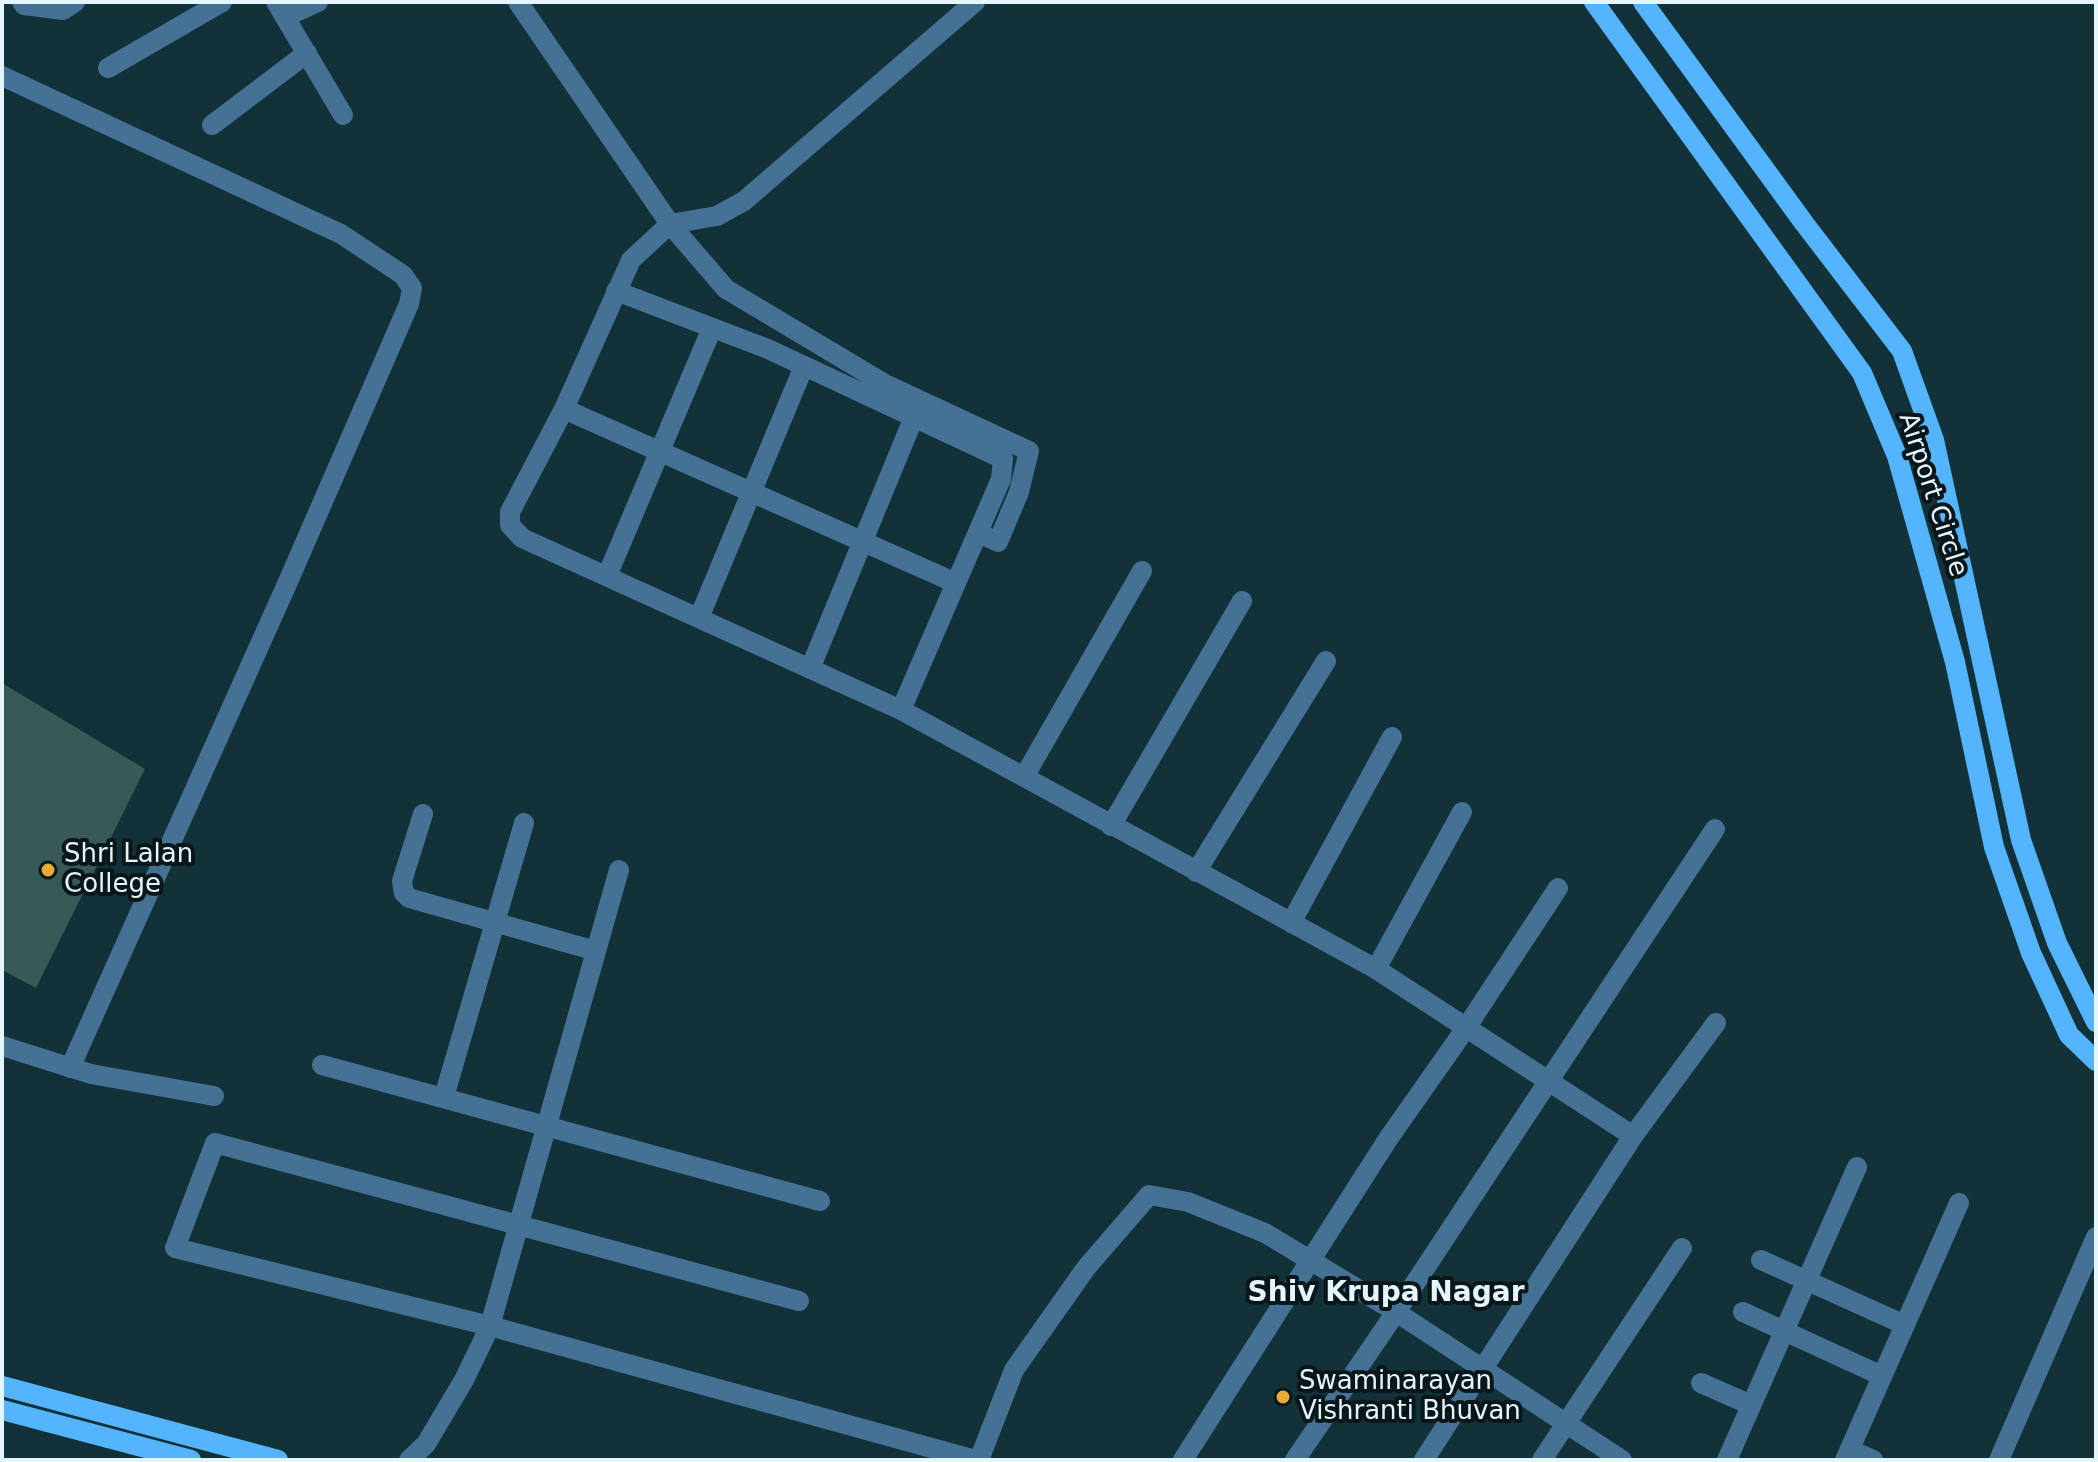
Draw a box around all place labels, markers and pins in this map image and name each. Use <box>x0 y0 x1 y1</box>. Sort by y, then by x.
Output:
place label: Shri Lalan College <box>64 839 193 900</box>
marker: Shri Lalan College <box>39 861 57 879</box>
place label: Swaminarayan Vishranti Bhuvan <box>1299 1366 1521 1428</box>
marker: Swaminarayan Vishranti Bhuvan <box>1274 1388 1292 1406</box>

